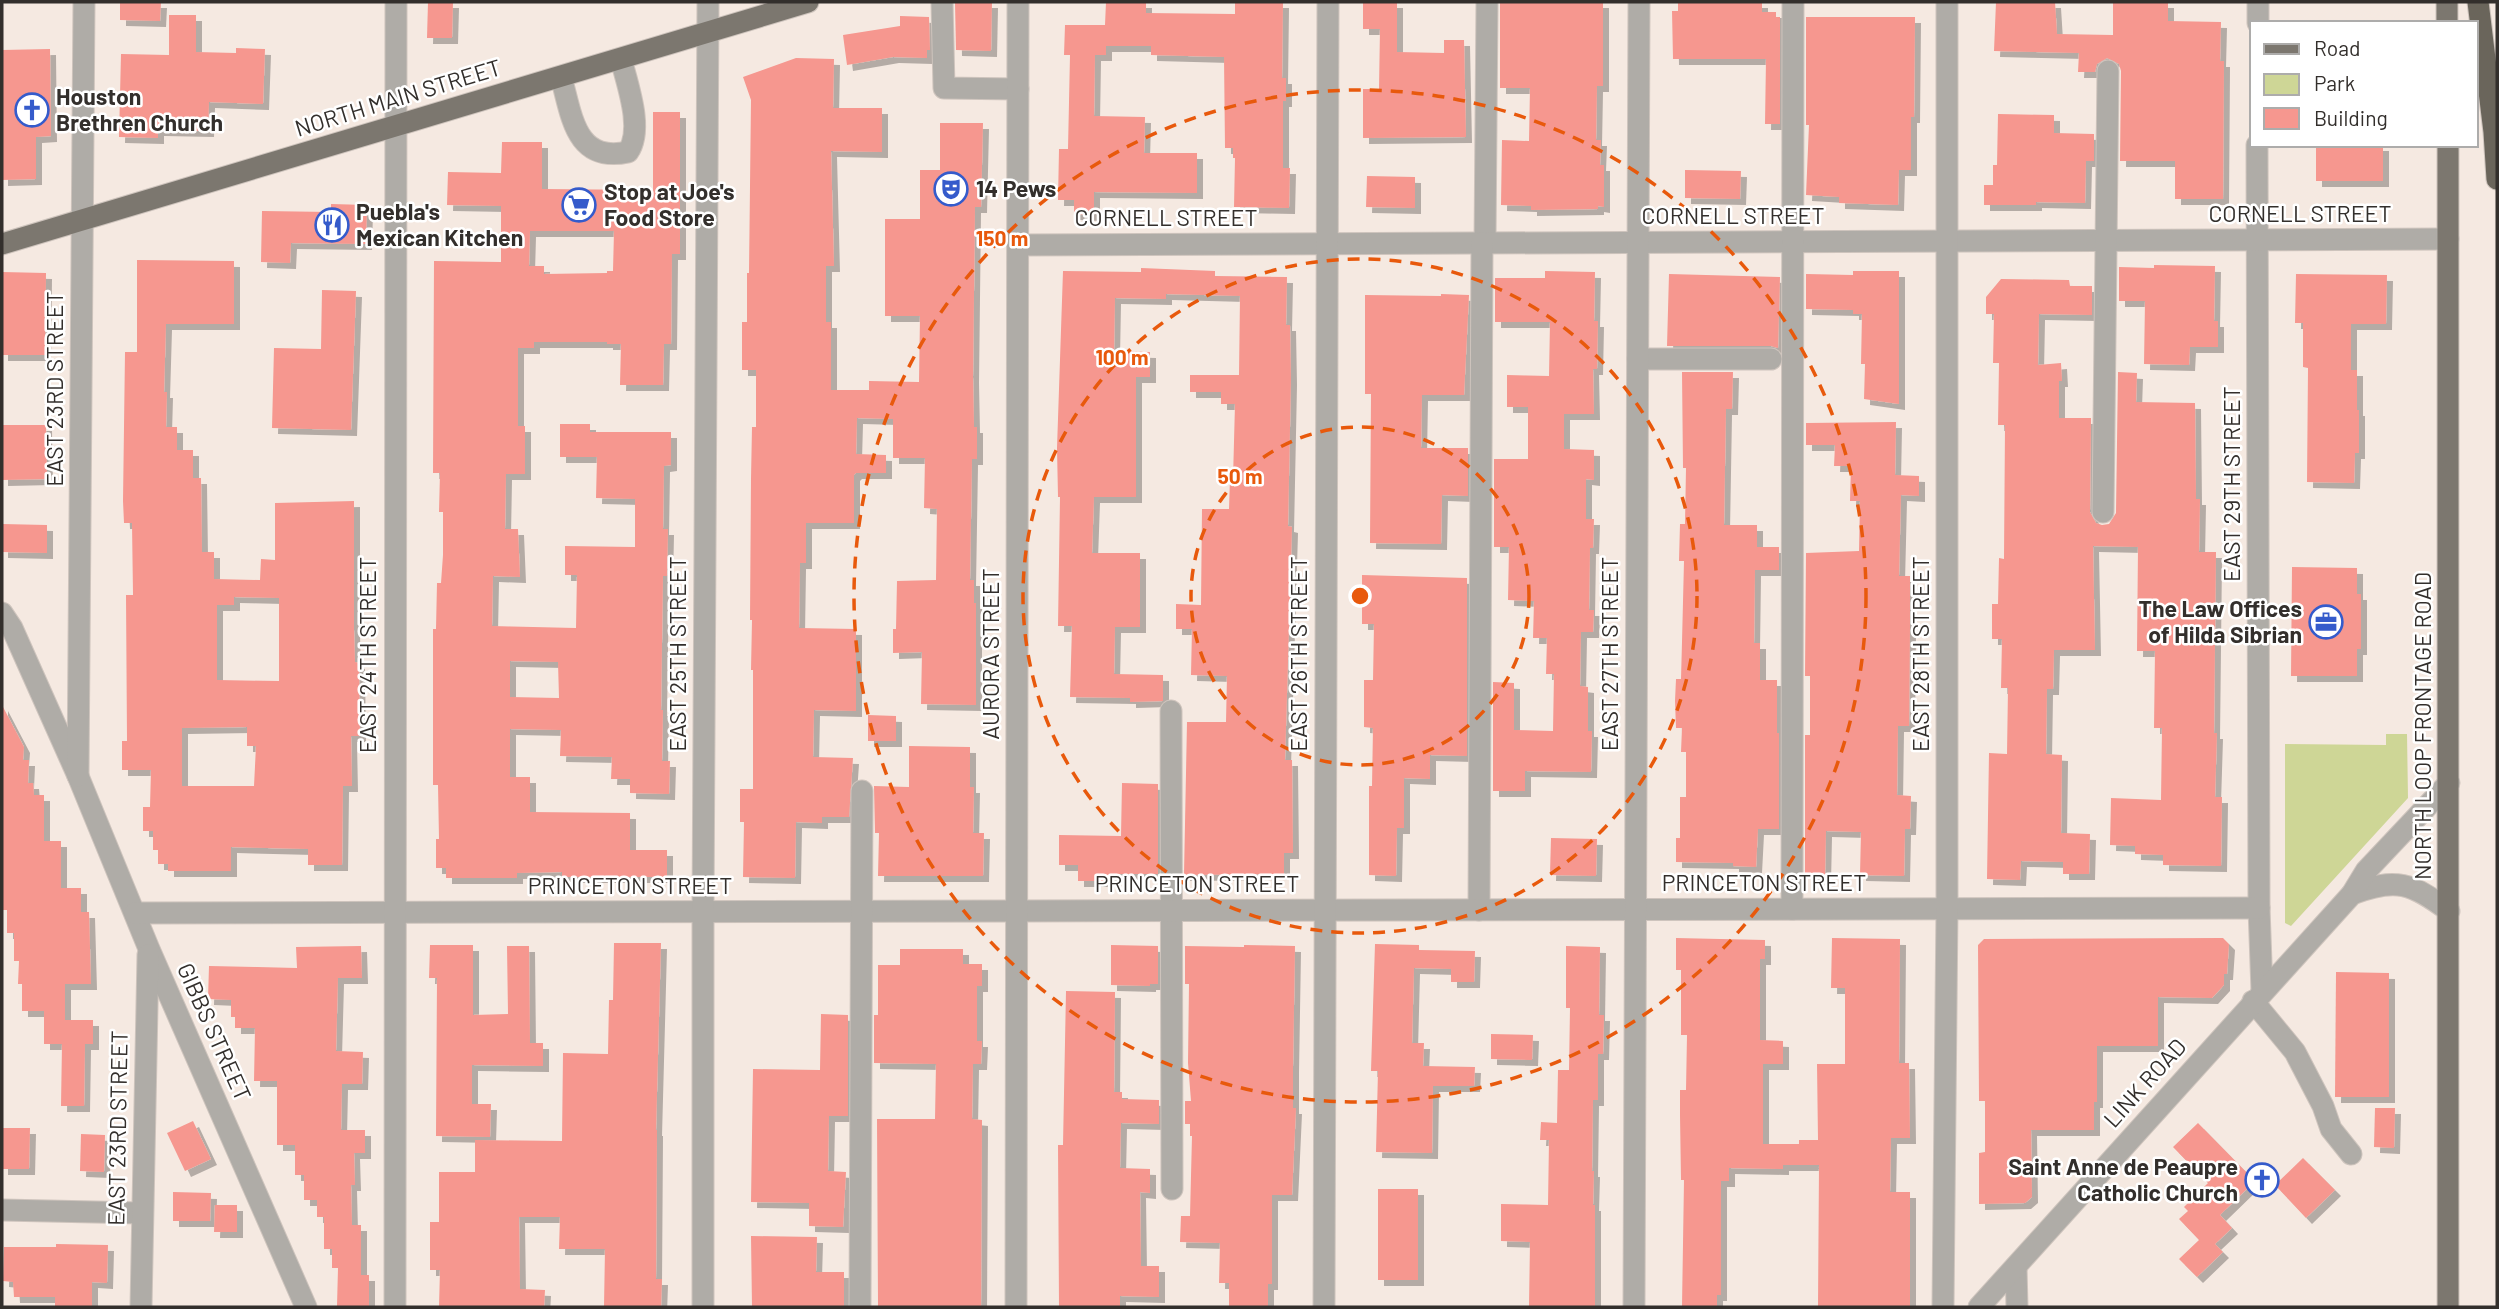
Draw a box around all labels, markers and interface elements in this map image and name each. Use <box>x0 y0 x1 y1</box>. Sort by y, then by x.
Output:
legend <box>2250 21 2478 147</box>
text: Road <box>2314 35 2360 60</box>
street label: NORTH MAIN STREET <box>291 52 504 142</box>
text: Park <box>2314 70 2355 95</box>
place label: Houston Brethren Church <box>56 82 223 136</box>
church icon: Houston Brethren Church <box>13 91 51 129</box>
text: Building <box>2314 105 2388 130</box>
theatre icon: 14 Pews <box>932 170 970 208</box>
place label: 14 Pews <box>976 174 1056 202</box>
place label: Stop at Joe's Food Store <box>604 177 735 231</box>
supermarket icon: Stop at Joe's Food Store <box>560 186 598 224</box>
place label: Puebla's Mexican Kitchen <box>356 197 523 251</box>
street label: CORNELL STREET <box>2208 199 2392 227</box>
street label: CORNELL STREET <box>1641 201 1825 229</box>
street label: CORNELL STREET <box>1074 203 1258 231</box>
restaurant icon: Puebla's Mexican Kitchen <box>313 206 351 244</box>
text: 150 m <box>976 225 1028 250</box>
street label: EAST 23RD STREET <box>40 291 68 487</box>
text: 100 m <box>1095 344 1149 369</box>
street label: EAST 29TH STREET <box>2217 386 2245 582</box>
text: 50 m <box>1217 463 1263 488</box>
street label: EAST 25TH STREET <box>663 556 691 752</box>
street label: EAST 26TH STREET <box>1284 556 1312 752</box>
street label: EAST 28TH STREET <box>1906 556 1934 752</box>
street label: EAST 24TH STREET <box>353 557 381 753</box>
street label: EAST 27TH STREET <box>1595 557 1623 751</box>
street label: AURORA STREET <box>976 568 1004 740</box>
street label: NORTH LOOP FRONTAGE ROAD <box>2408 572 2436 880</box>
centre of rings <box>1348 584 1372 608</box>
place label: The Law Offices of Hilda Sibrian <box>2138 594 2302 648</box>
office icon: The Law Offices of Hilda Sibrian <box>2307 603 2345 641</box>
street label: PRINCETON STREET <box>1662 868 1866 896</box>
street label: PRINCETON STREET <box>1095 869 1299 897</box>
street label: PRINCETON STREET <box>528 871 732 899</box>
street label: GIBBS STREET <box>172 958 258 1105</box>
street label: EAST 23RD STREET <box>101 1030 133 1226</box>
street label: LINK ROAD <box>2097 1032 2191 1132</box>
place label: Saint Anne de Peaupre Catholic Church <box>2008 1152 2238 1206</box>
church icon: Saint Anne de Peaupre Catholic Church <box>2243 1161 2281 1199</box>

